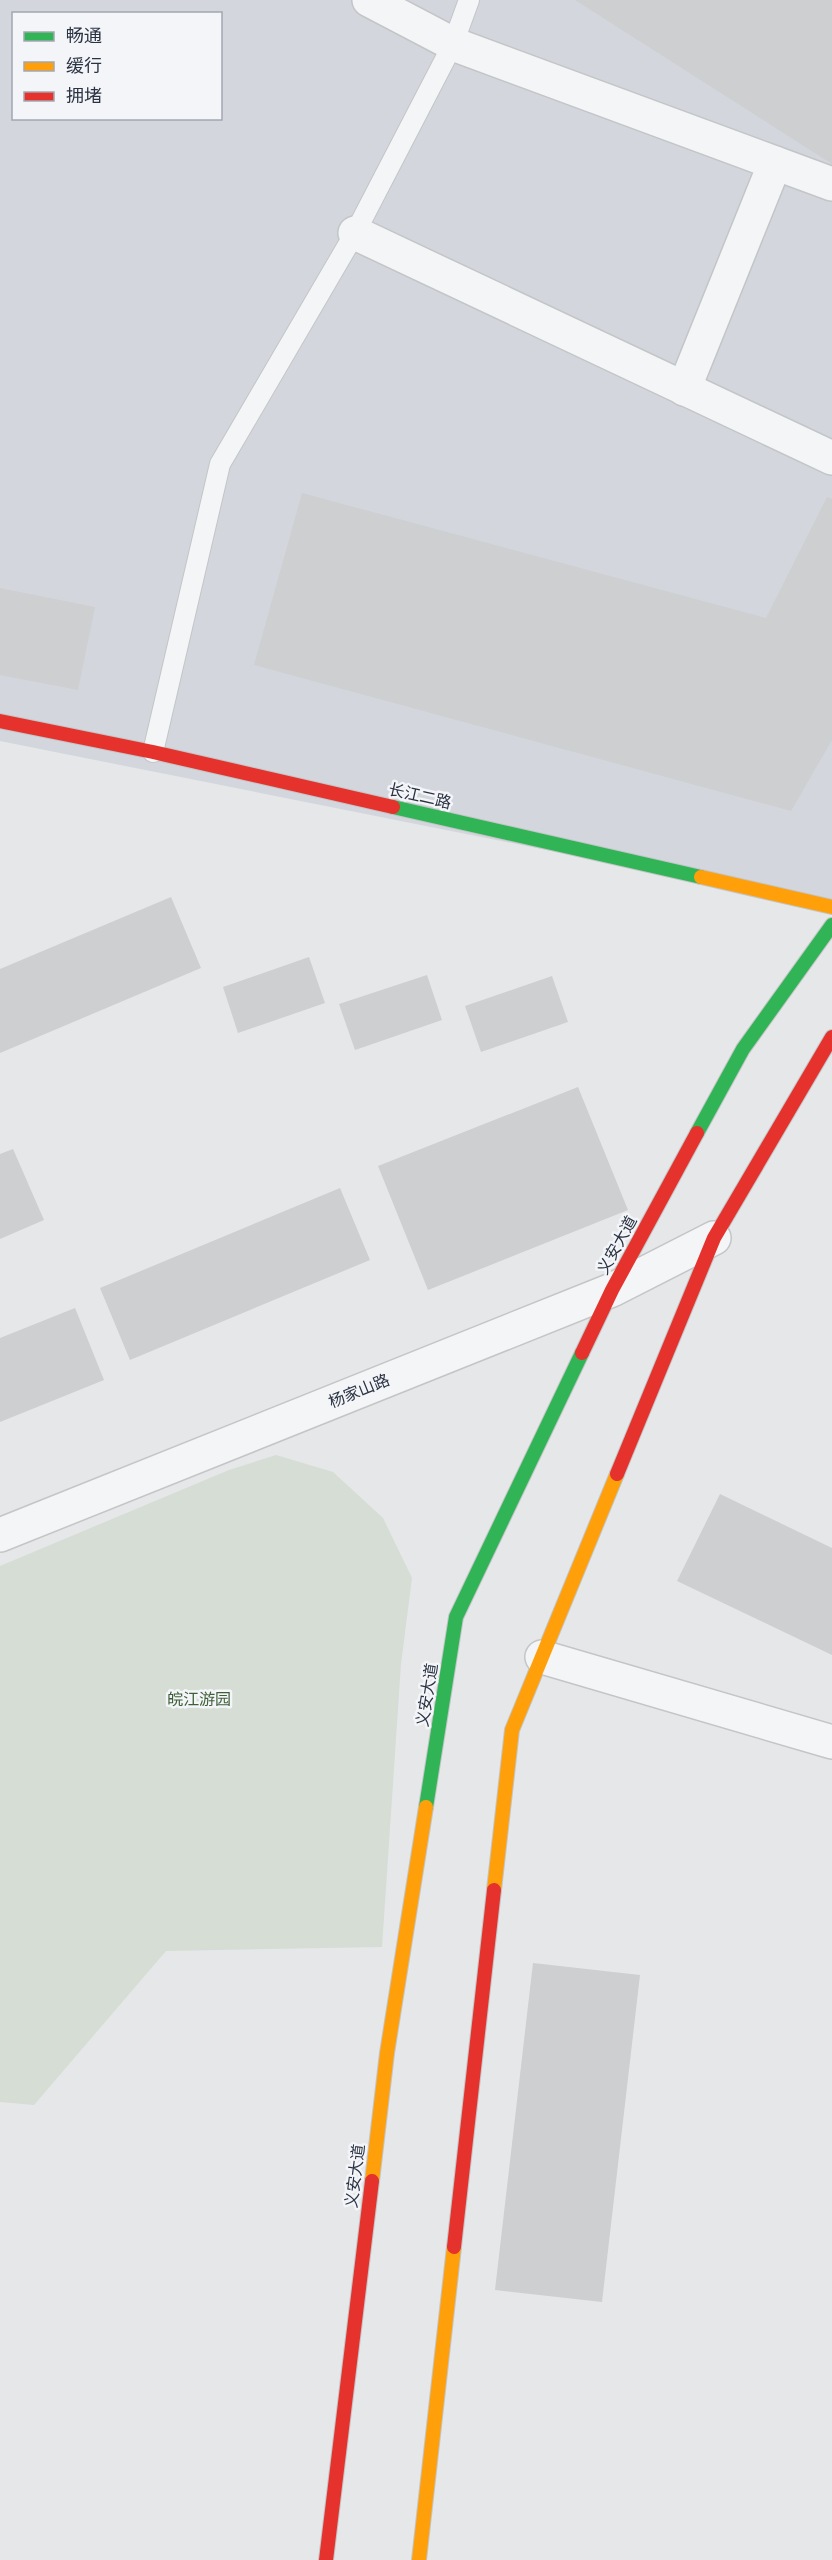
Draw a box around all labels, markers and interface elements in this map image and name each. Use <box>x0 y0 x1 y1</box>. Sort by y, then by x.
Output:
legend <box>12 12 222 120</box>
text: 畅通 <box>66 25 102 46</box>
text: 缓行 <box>66 55 102 76</box>
text: 拥堵 <box>66 85 102 106</box>
street label: 长江二路 <box>387 780 453 812</box>
street label: 义安大道 <box>593 1212 641 1278</box>
street label: 杨家山路 <box>326 1370 392 1412</box>
street label: 义安大道 <box>413 1662 441 1728</box>
park label: 皖江游园 <box>167 1690 231 1709</box>
street label: 义安大道 <box>342 2143 368 2209</box>

